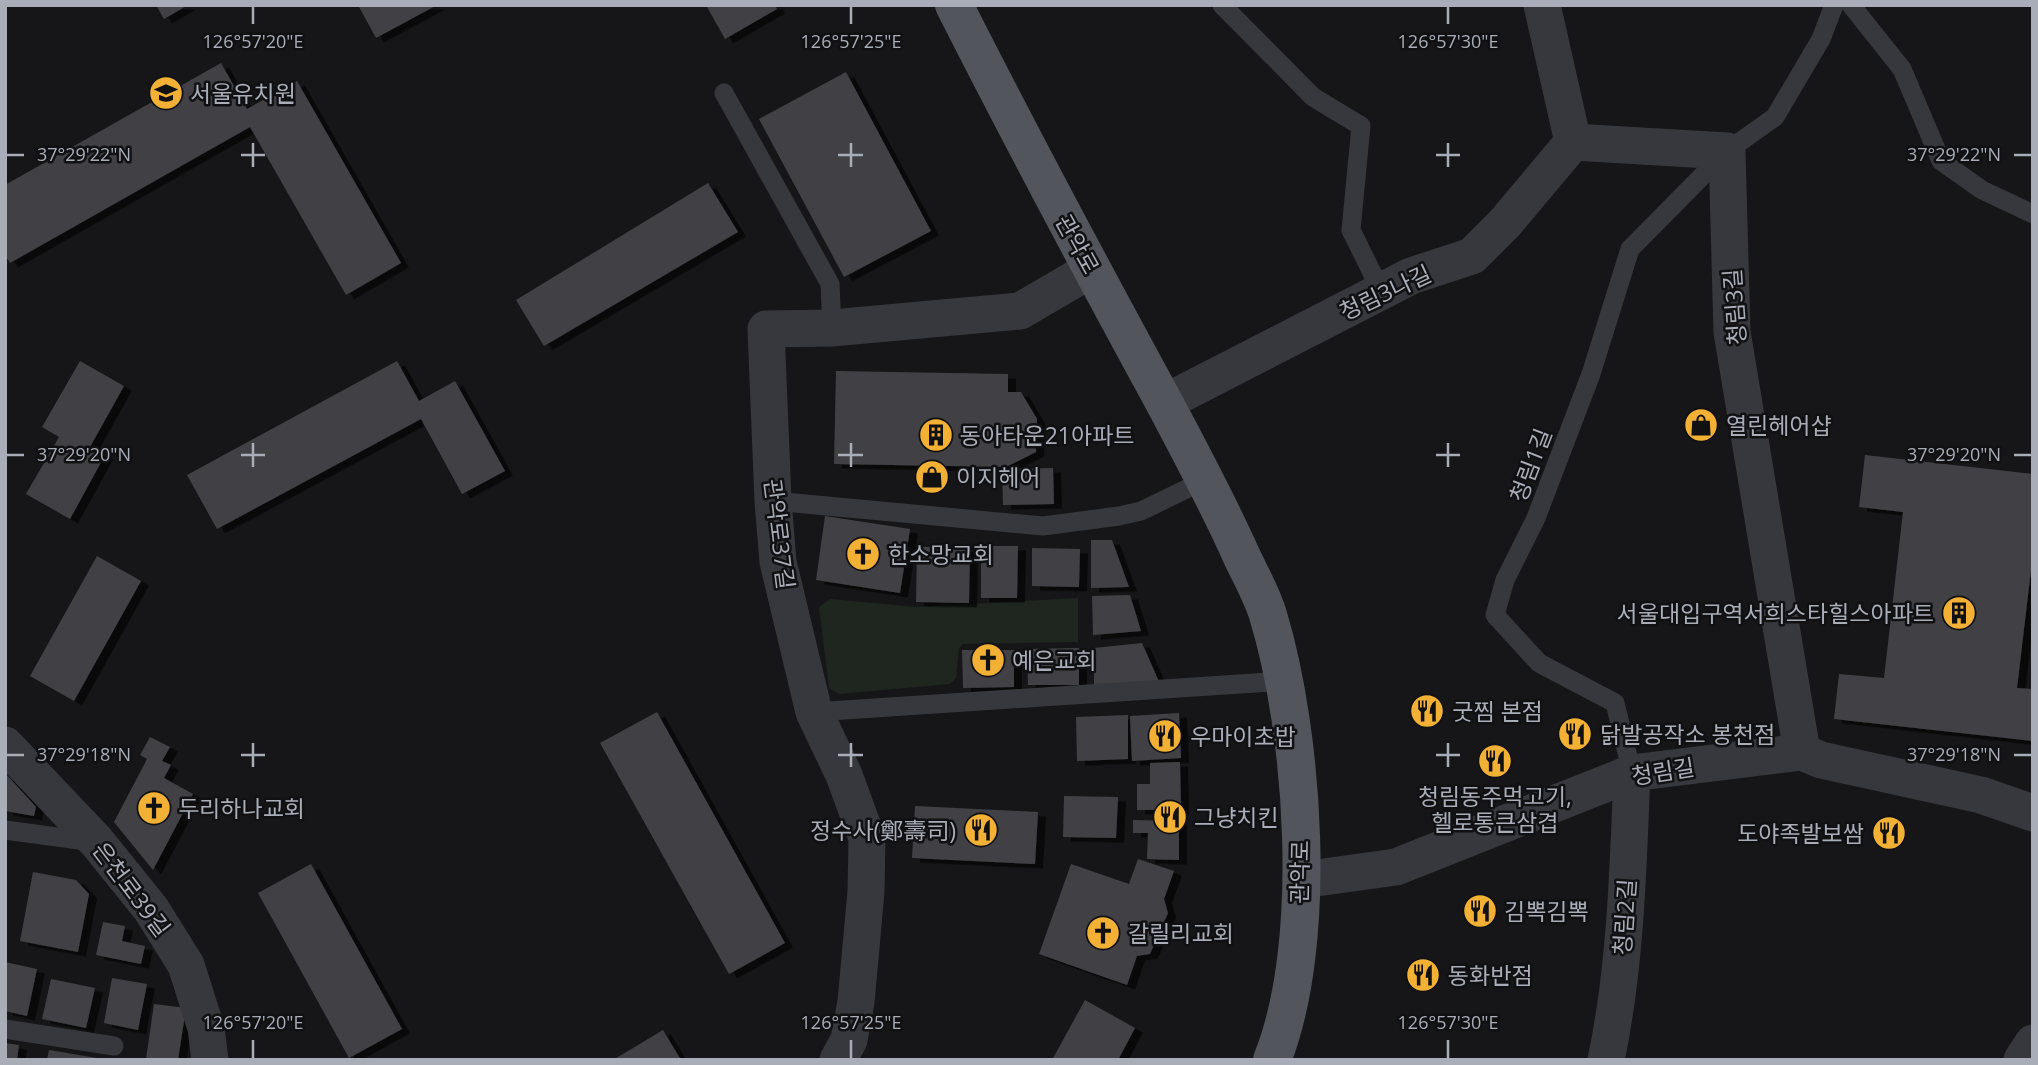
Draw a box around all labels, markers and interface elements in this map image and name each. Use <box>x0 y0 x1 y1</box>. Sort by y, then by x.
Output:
text: 126°57'20"E <box>203 29 303 53</box>
text: 126°57'25"E <box>801 29 901 53</box>
text: 126°57'30"E <box>1398 29 1498 53</box>
school or university icon: 서울유치원 <box>147 74 185 112</box>
place label: 서울유치원 <box>190 77 296 109</box>
text: 37°29'22"N <box>37 142 131 166</box>
text: 37°29'22"N <box>1907 142 2001 166</box>
street label: 관악로 <box>1049 208 1107 280</box>
street label: 청림3나길 <box>1334 257 1436 327</box>
street label: 청림3길 <box>1715 268 1753 346</box>
shop icon: 열린헤어샵 <box>1682 406 1720 444</box>
place label: 열린헤어샵 <box>1726 409 1832 441</box>
building icon: 동아타운21아파트 <box>917 416 955 454</box>
place label: 동아타운21아파트 <box>960 419 1134 451</box>
street label: 청림1길 <box>1501 423 1559 507</box>
text: 37°29'20"N <box>37 442 131 466</box>
text: 37°29'20"N <box>1907 442 2001 466</box>
shop icon: 이지헤어 <box>913 458 951 496</box>
place label: 이지헤어 <box>956 461 1041 493</box>
street label: 관악로37길 <box>757 477 803 591</box>
church icon: 한소망교회 <box>844 535 882 573</box>
place label: 한소망교회 <box>888 538 994 570</box>
building icon: 서울대입구역서희스타힐스아파트 <box>1940 594 1978 632</box>
place label: 서울대입구역서희스타힐스아파트 <box>1617 597 1934 629</box>
church icon: 예은교회 <box>969 641 1007 679</box>
place label: 예은교회 <box>1012 644 1097 676</box>
restaurant icon: 굿찜 본점 <box>1408 692 1446 730</box>
place label: 굿찜 본점 <box>1452 695 1543 727</box>
restaurant icon: 닭발공작소 봉천점 <box>1556 715 1594 753</box>
restaurant icon: 우마이초밥 <box>1146 717 1184 755</box>
place label: 닭발공작소 봉천점 <box>1600 718 1775 750</box>
place label: 우마이초밥 <box>1190 720 1296 752</box>
text: 37°29'18"N <box>37 742 131 766</box>
restaurant icon: 청림동주먹고기, 헬로통큰삼겹 <box>1476 742 1514 780</box>
text: 37°29'18"N <box>1907 742 2001 766</box>
street label: 청림길 <box>1629 750 1697 792</box>
place label: 청림동주먹고기, 헬로통큰삼겹 <box>1418 780 1572 838</box>
church icon: 두리하나교회 <box>135 789 173 827</box>
place label: 두리하나교회 <box>178 792 305 824</box>
restaurant icon: 그냥치킨 <box>1151 798 1189 836</box>
place label: 그냥치킨 <box>1194 801 1279 833</box>
restaurant icon: 정수사(鄭壽司) <box>962 811 1000 849</box>
place label: 정수사(鄭壽司) <box>810 814 956 846</box>
restaurant icon: 도야족발보쌈 <box>1870 814 1908 852</box>
place label: 도야족발보쌈 <box>1737 817 1864 849</box>
street label: 은천로39길 <box>86 835 178 943</box>
street label: 관악로 <box>1282 840 1316 904</box>
street label: 청림2길 <box>1605 878 1643 956</box>
restaurant icon: 김뽁김뽁 <box>1461 892 1499 930</box>
place label: 김뽁김뽁 <box>1504 895 1589 927</box>
church icon: 갈릴리교회 <box>1084 914 1122 952</box>
place label: 갈릴리교회 <box>1128 917 1234 949</box>
restaurant icon: 동화반점 <box>1404 956 1442 994</box>
place label: 동화반점 <box>1448 959 1533 991</box>
text: 126°57'20"E <box>203 1010 303 1034</box>
text: 126°57'25"E <box>801 1010 901 1034</box>
text: 126°57'30"E <box>1398 1010 1498 1034</box>

